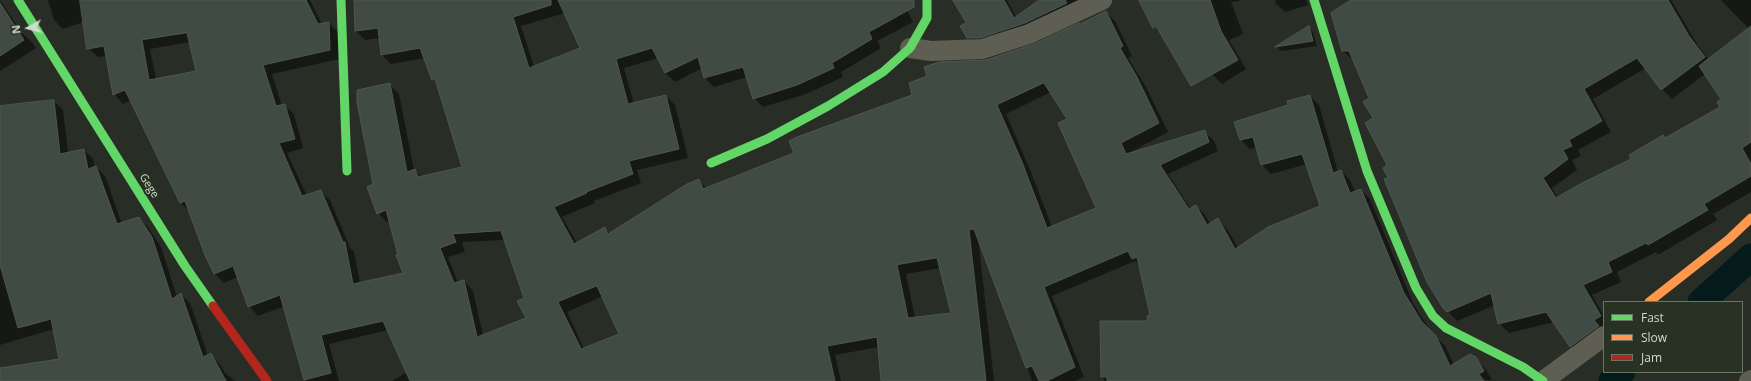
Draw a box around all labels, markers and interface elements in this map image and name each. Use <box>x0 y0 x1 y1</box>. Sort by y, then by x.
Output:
north arrow <box>8 8 48 48</box>
text: N <box>8 24 24 35</box>
street label: Gege <box>136 171 162 201</box>
legend <box>1603 301 1743 373</box>
text: Fast <box>1641 309 1664 326</box>
text: Slow <box>1641 329 1667 346</box>
text: Jam <box>1641 349 1662 366</box>

